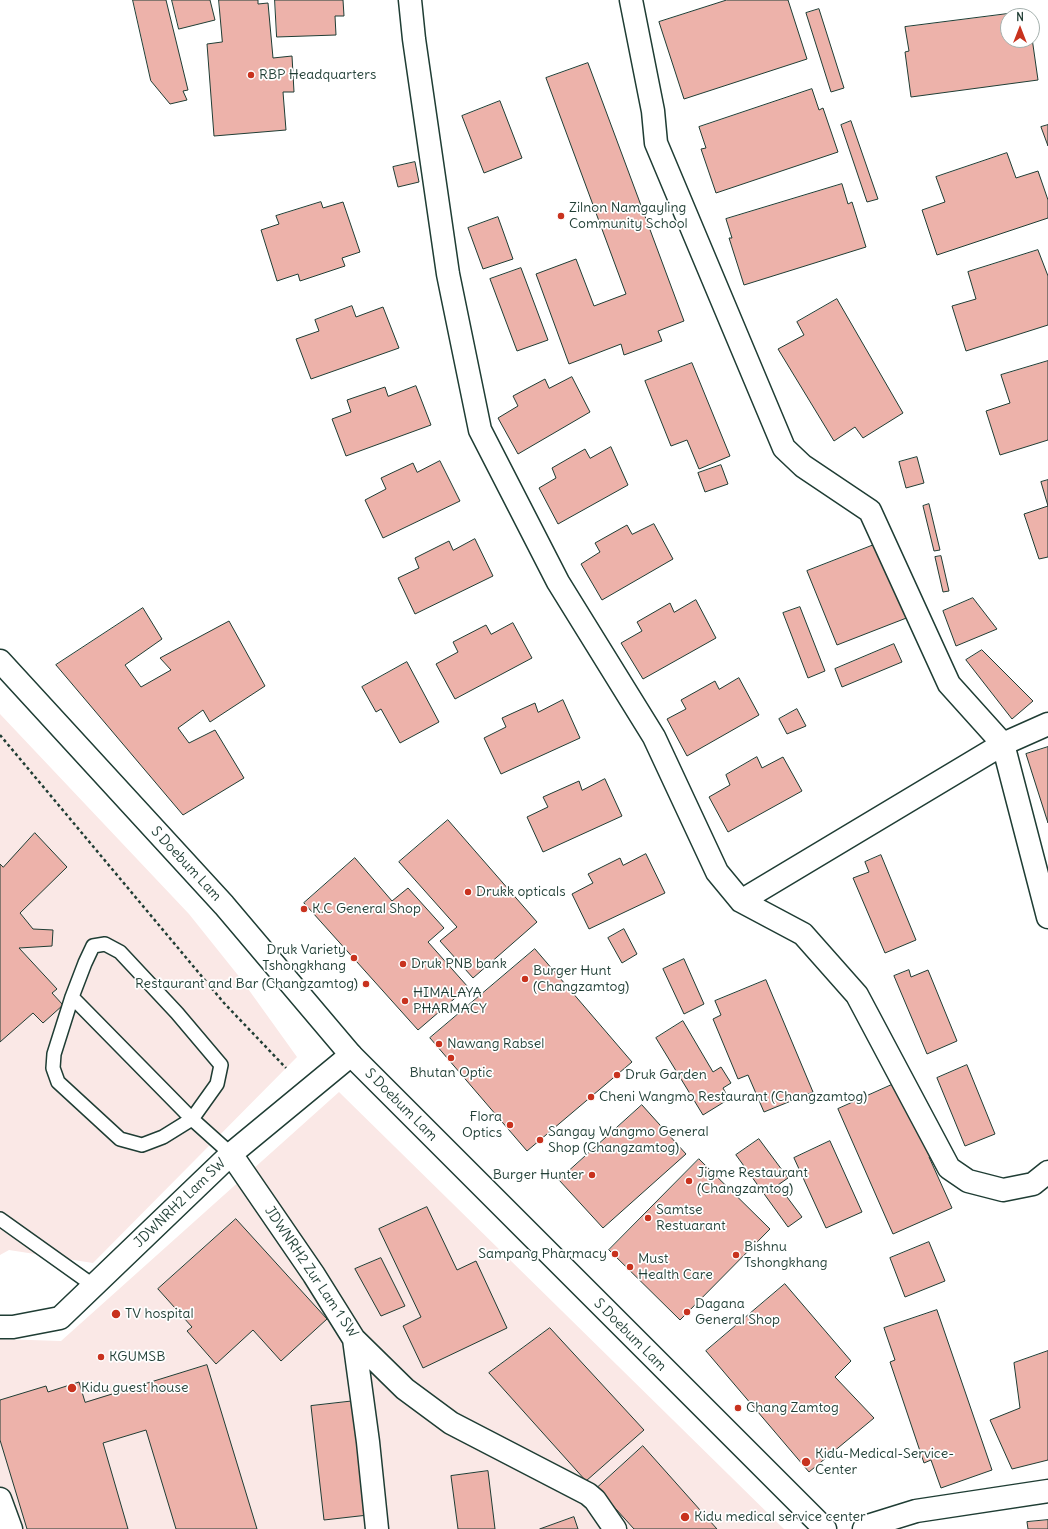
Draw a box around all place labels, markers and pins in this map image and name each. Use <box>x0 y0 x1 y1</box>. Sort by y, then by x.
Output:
place label: RBP Headquarters <box>259 67 376 83</box>
marker: RBP Headquarters <box>246 70 256 80</box>
place label: Zilnon Namgayling Community School <box>569 200 688 232</box>
marker: Zilnon Namgayling Community School <box>556 211 566 221</box>
place label: Drukk opticals <box>476 884 566 900</box>
marker: Drukk opticals <box>463 887 473 897</box>
place label: K.C General Shop <box>312 901 421 917</box>
marker: K.C General Shop <box>299 904 309 914</box>
place label: Druk Variety Tshongkhang <box>262 942 346 974</box>
marker: Druk Variety Tshongkhang <box>349 953 359 963</box>
place label: Druk PNB bank <box>411 956 507 972</box>
marker: Druk PNB bank <box>398 959 408 969</box>
place label: Burger Hunt (Changzamtog) <box>533 963 629 996</box>
marker: Burger Hunt (Changzamtog) <box>520 974 530 984</box>
place label: Restaurant and Bar (Changzamtog) <box>135 976 358 992</box>
marker: Restaurant and Bar (Changzamtog) <box>361 979 371 989</box>
place label: HIMALAYA PHARMACY <box>413 985 487 1018</box>
marker: HIMALAYA PHARMACY <box>400 996 410 1006</box>
place label: Nawang Rabsel <box>447 1036 544 1052</box>
marker: Nawang Rabsel <box>434 1039 444 1049</box>
marker: Bhutan Optic <box>446 1053 456 1063</box>
place label: Bhutan Optic <box>409 1065 493 1081</box>
place label: Druk Garden <box>625 1067 707 1083</box>
marker: Druk Garden <box>612 1070 622 1080</box>
place label: Cheni Wangmo Restaurant (Changzamtog) <box>599 1089 867 1105</box>
marker: Cheni Wangmo Restaurant (Changzamtog) <box>586 1092 596 1102</box>
place label: Flora Optics <box>462 1109 502 1142</box>
marker: Flora Optics <box>505 1120 515 1130</box>
place label: Sangay Wangmo General Shop (Changzamtog) <box>548 1124 709 1156</box>
marker: Sangay Wangmo General Shop (Changzamtog) <box>535 1135 545 1145</box>
place label: Jigme Restaurant (Changzamtog) <box>697 1165 808 1198</box>
place label: Burger Hunter <box>493 1167 584 1183</box>
marker: Burger Hunter <box>587 1170 597 1180</box>
marker: Jigme Restaurant (Changzamtog) <box>684 1176 694 1186</box>
place label: Samtse Restuarant <box>656 1202 726 1234</box>
marker: Samtse Restuarant <box>643 1213 653 1223</box>
place label: Bishnu Tshongkhang <box>744 1239 828 1272</box>
place label: Sampang Pharmacy <box>478 1246 607 1262</box>
marker: Sampang Pharmacy <box>610 1249 620 1259</box>
marker: Bishnu Tshongkhang <box>731 1250 741 1260</box>
place label: Must Health Care <box>638 1251 713 1284</box>
marker: Must Health Care <box>625 1262 635 1272</box>
place label: Dagana General Shop <box>695 1296 780 1328</box>
place label: TV hospital <box>125 1306 194 1322</box>
marker: Dagana General Shop <box>682 1307 692 1317</box>
marker: TV hospital <box>110 1308 122 1320</box>
place label: KGUMSB <box>109 1349 165 1365</box>
marker: KGUMSB <box>96 1352 106 1362</box>
place label: Kidu guest house <box>81 1380 188 1396</box>
marker: Kidu guest house <box>66 1382 78 1394</box>
place label: Chang Zamtog <box>746 1400 839 1416</box>
marker: Chang Zamtog <box>733 1403 743 1413</box>
place label: Kidu-Medical-Service- Center <box>815 1446 954 1478</box>
marker: Kidu-Medical-Service- Center <box>800 1456 812 1468</box>
place label: Kidu medical service center <box>694 1509 866 1525</box>
marker: Kidu medical service center <box>679 1511 691 1523</box>

